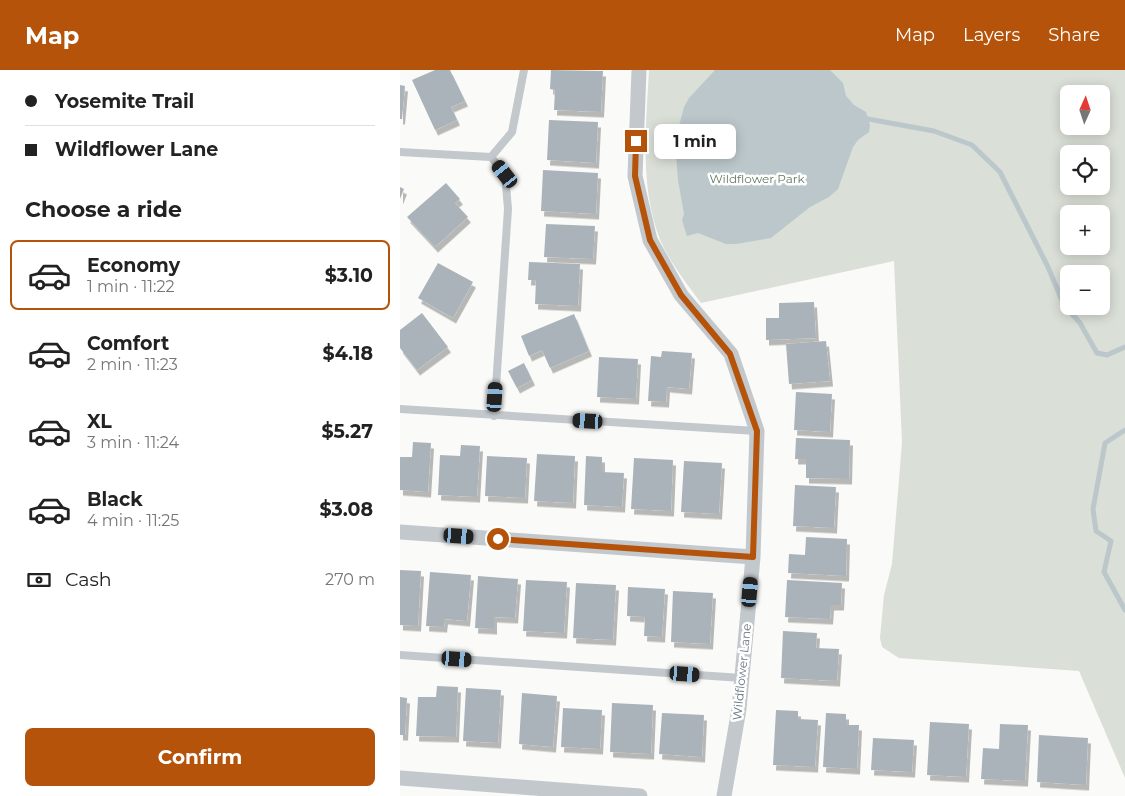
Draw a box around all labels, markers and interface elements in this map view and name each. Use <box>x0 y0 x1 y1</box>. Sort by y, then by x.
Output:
text: Map <box>25 21 79 50</box>
text: Map <box>895 24 935 46</box>
text: Layers <box>963 24 1020 46</box>
text: Share <box>1048 24 1100 46</box>
north arrow <box>1060 85 1110 135</box>
map controls <box>1060 85 1110 315</box>
text: Yosemite Trail <box>55 90 194 113</box>
callout: 1 min <box>654 124 736 158</box>
route end <box>625 130 647 152</box>
text: 1 min <box>673 132 717 151</box>
text: Wildflower Lane <box>55 138 218 161</box>
button: locate <box>1060 145 1110 195</box>
car <box>489 158 520 190</box>
park label: Wildflower Park <box>709 171 805 186</box>
text: Choose a ride <box>25 196 182 223</box>
button: + <box>1060 205 1110 255</box>
icon: car <box>27 253 72 298</box>
text: Economy <box>87 254 180 277</box>
text: $3.10 <box>325 264 373 287</box>
button: − <box>1060 265 1110 315</box>
text: 1 min · 11:22 <box>87 277 175 296</box>
icon: car <box>27 331 72 376</box>
text: Comfort <box>87 332 169 355</box>
text: $4.18 <box>323 342 373 365</box>
text: 2 min · 11:23 <box>87 355 178 374</box>
car <box>486 382 503 412</box>
icon: car <box>27 409 72 454</box>
text: XL <box>87 410 112 433</box>
car <box>572 413 603 429</box>
text: $5.27 <box>321 420 373 443</box>
text: 3 min · 11:24 <box>87 433 179 452</box>
icon: car <box>27 487 72 532</box>
text: Black <box>87 488 143 511</box>
text: $3.08 <box>320 498 373 521</box>
text: 4 min · 11:25 <box>87 511 179 530</box>
car <box>443 527 474 545</box>
route start <box>487 528 509 550</box>
icon: cash <box>25 566 53 594</box>
text: Cash <box>65 568 112 591</box>
text: 270 m <box>325 570 375 589</box>
car <box>741 576 758 608</box>
street label: Wildflower Lane <box>729 623 754 721</box>
car <box>441 650 472 668</box>
car <box>669 665 700 683</box>
button: Confirm <box>25 728 375 786</box>

